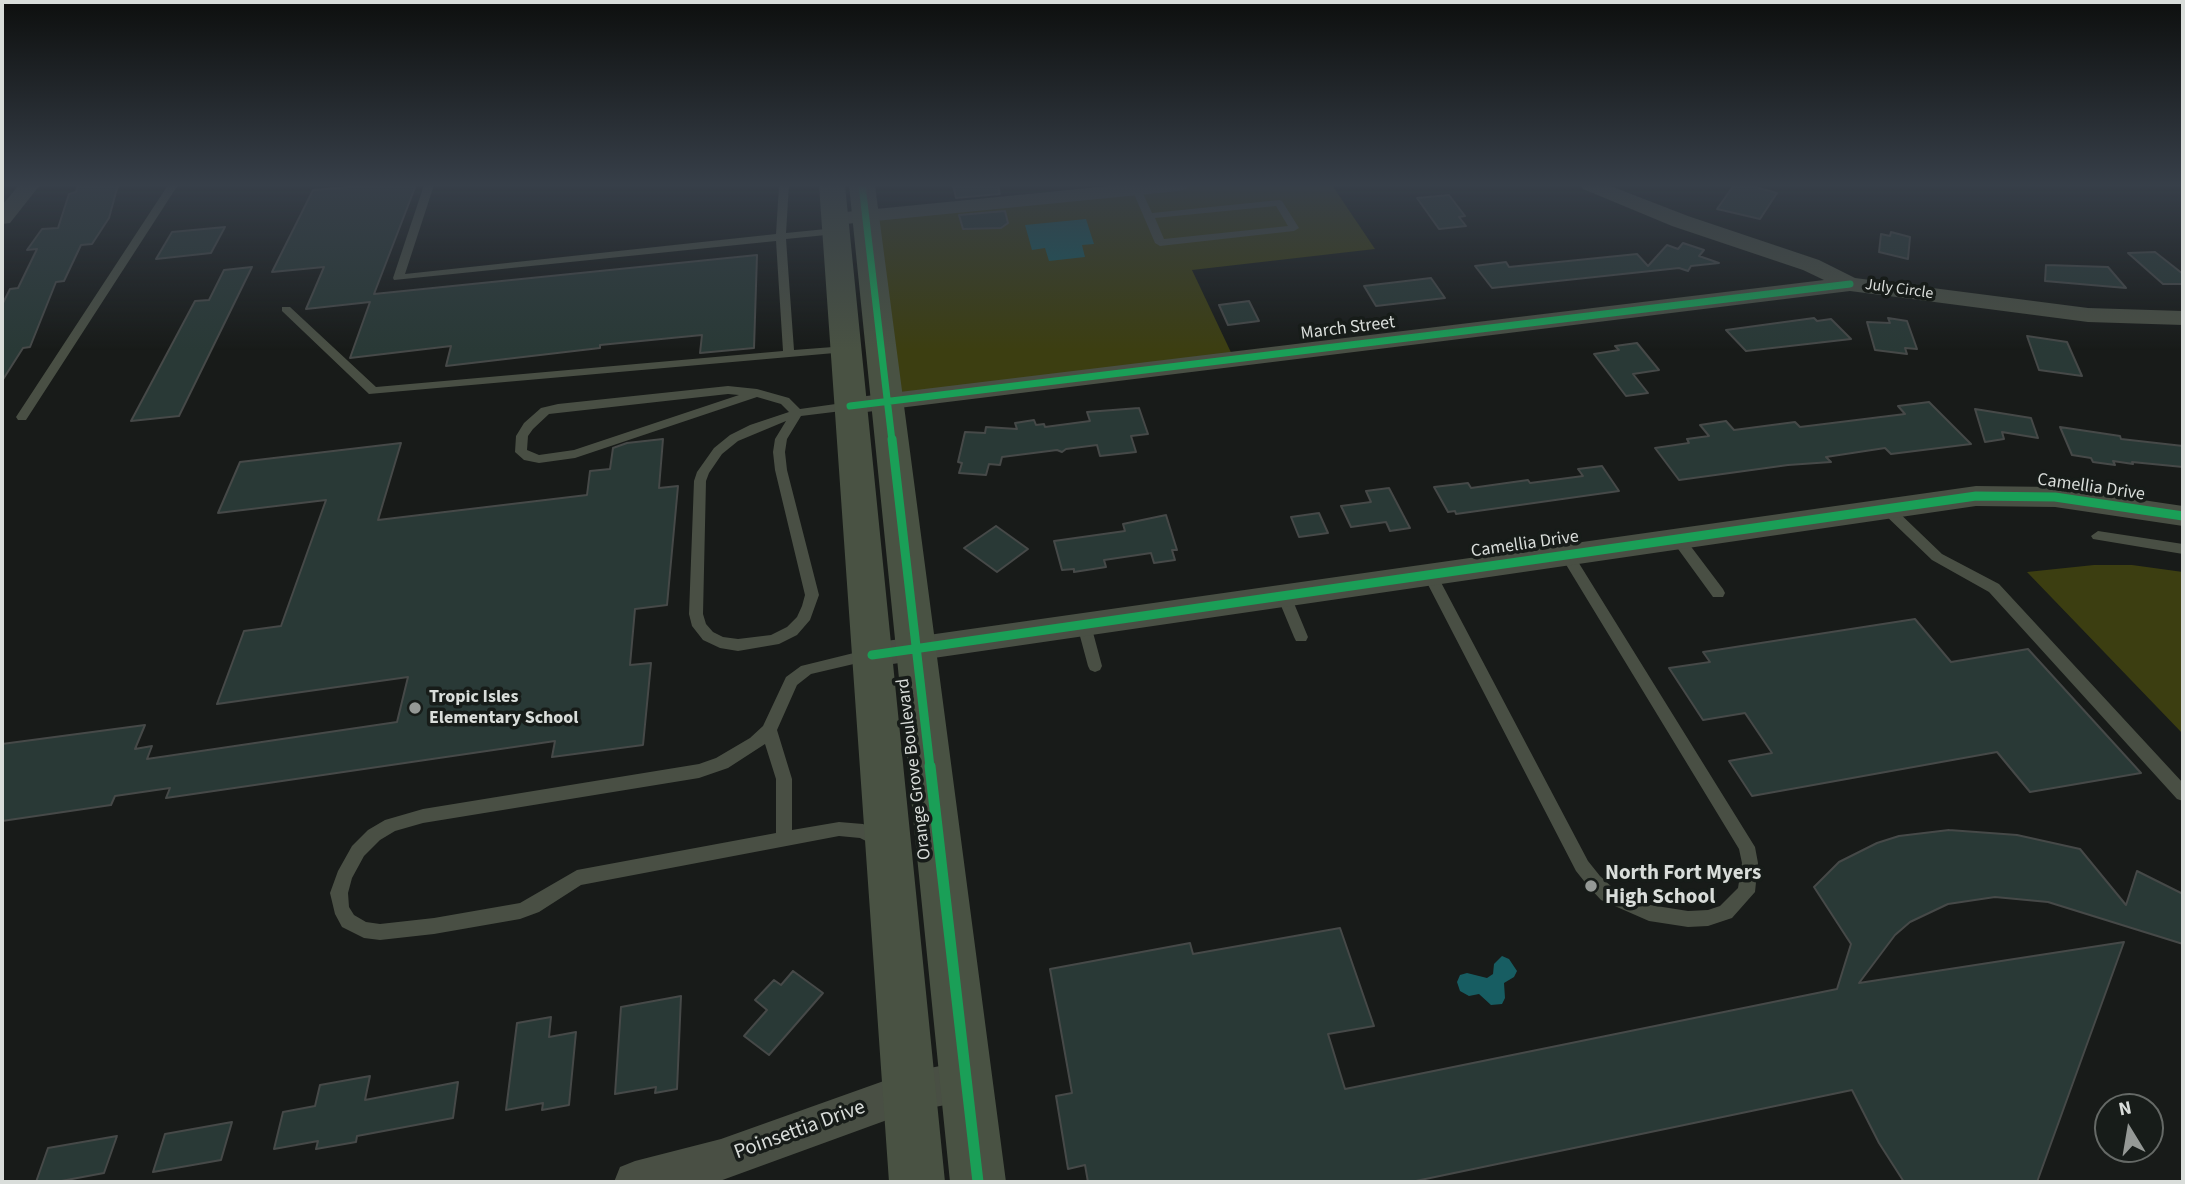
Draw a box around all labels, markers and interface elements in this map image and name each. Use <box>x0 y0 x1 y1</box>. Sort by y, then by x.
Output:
street label: July Circle <box>1864 276 1934 304</box>
street label: March Street <box>1300 312 1396 346</box>
street label: Camellia Drive <box>2036 470 2146 506</box>
street label: Camellia Drive <box>1470 527 1580 563</box>
street label: Orange Grove Boulevard <box>893 677 937 861</box>
place label: Tropic Isles Elementary School <box>429 687 579 730</box>
marker: Tropic Isles Elementary School <box>407 700 423 716</box>
place label: North Fort Myers High School <box>1605 861 1761 911</box>
marker: North Fort Myers High School <box>1583 878 1599 894</box>
north arrow <box>2094 1093 2164 1163</box>
text: N <box>2116 1094 2134 1123</box>
street label: Poinsettia Drive <box>731 1096 869 1166</box>

